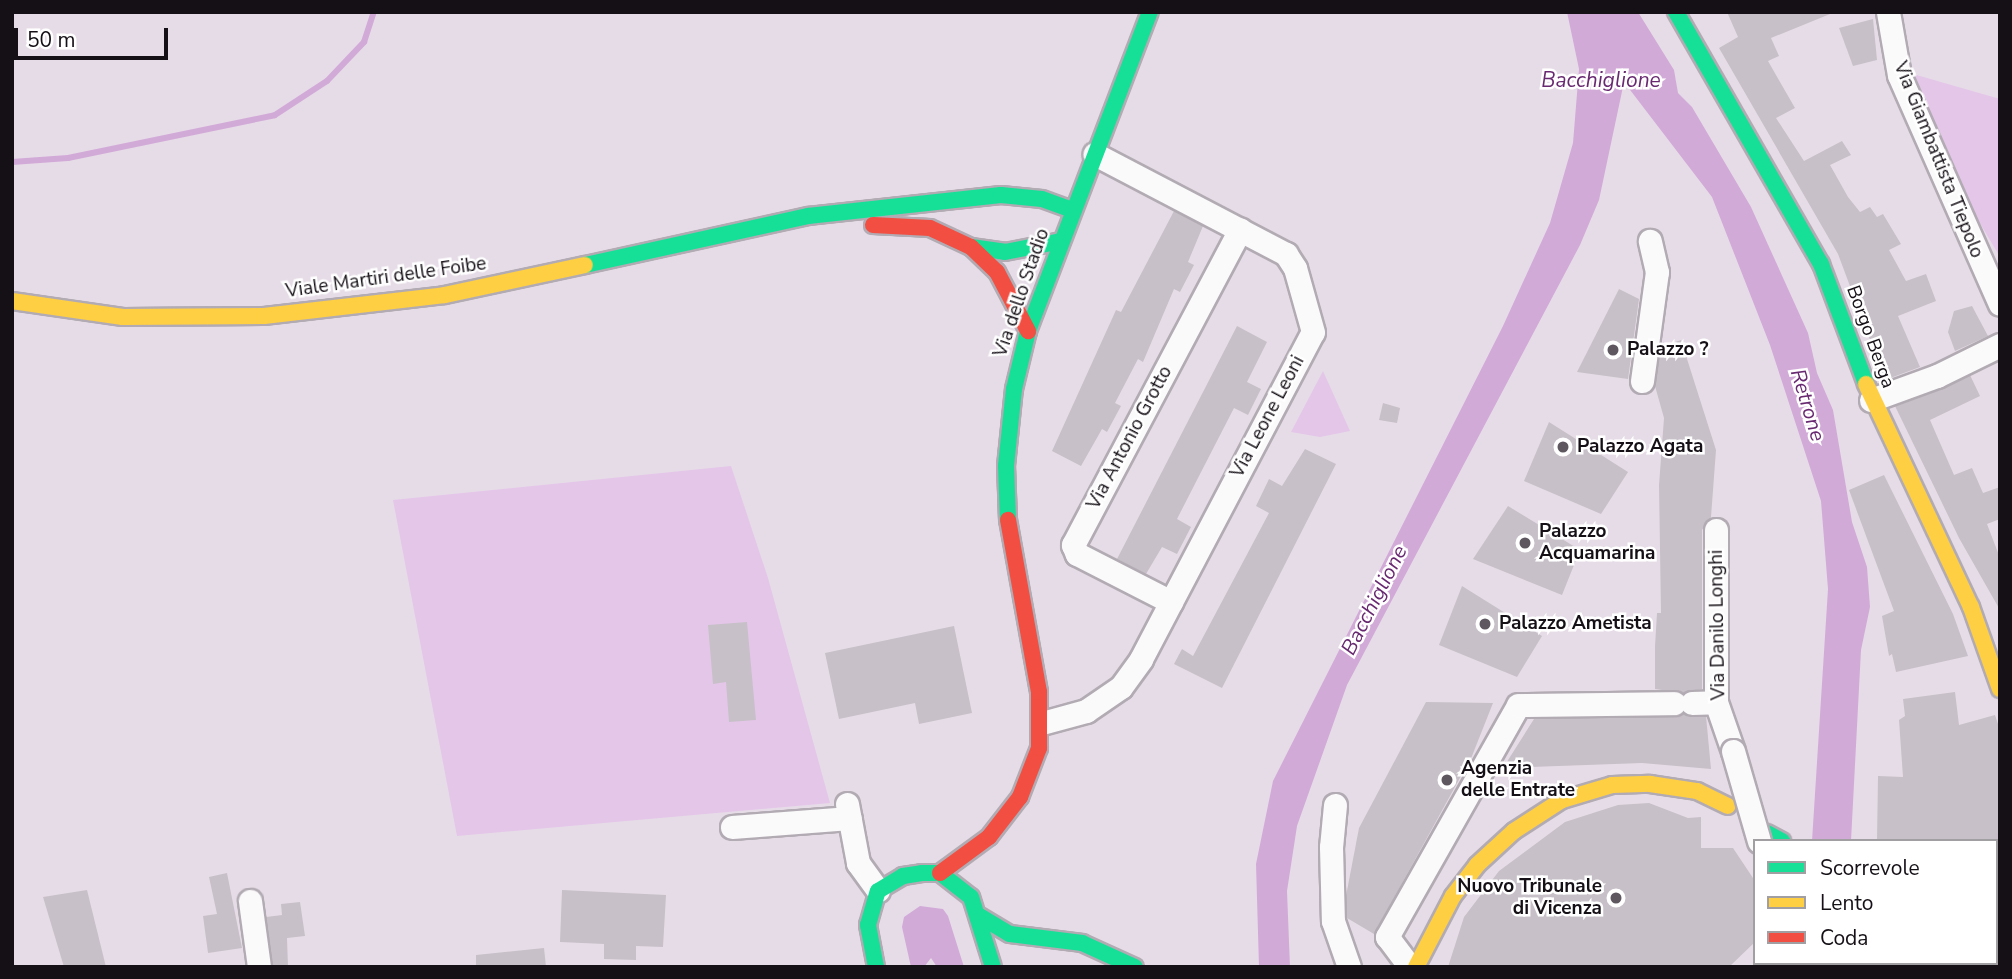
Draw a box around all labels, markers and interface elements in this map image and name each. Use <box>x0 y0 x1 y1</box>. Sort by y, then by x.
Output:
scale bar <box>18 14 172 58</box>
text: 50 m <box>27 26 76 54</box>
street label: Via Giambattista Tiepolo <box>1888 58 1988 262</box>
water label: Bacchiglione <box>1541 67 1661 93</box>
street label: Via dello Stadio <box>989 226 1055 360</box>
street label: Viale Martiri delle Foibe <box>284 253 488 303</box>
street label: Borgo Berga <box>1841 283 1899 391</box>
place label: Palazzo ? <box>1627 339 1708 361</box>
marker: Palazzo ? <box>1605 342 1621 358</box>
street label: Via Leone Leoni <box>1226 352 1310 482</box>
street label: Via Antonio Grotto <box>1083 362 1177 514</box>
water label: Retrone <box>1785 366 1831 444</box>
place label: Palazzo Agata <box>1577 436 1703 458</box>
marker: Palazzo Agata <box>1555 439 1571 455</box>
place label: Palazzo Acquamarina <box>1539 521 1655 565</box>
marker: Palazzo Acquamarina <box>1517 535 1533 551</box>
water label: Bacchiglione <box>1336 541 1412 659</box>
street label: Via Danilo Longhi <box>1705 549 1731 701</box>
place label: Palazzo Ametista <box>1499 613 1652 635</box>
marker: Palazzo Ametista <box>1477 616 1493 632</box>
place label: Agenzia delle Entrate <box>1461 758 1575 802</box>
marker: Agenzia delle Entrate <box>1439 772 1455 788</box>
legend <box>1753 839 1998 965</box>
text: Scorrevole <box>1820 854 1920 882</box>
place label: Nuovo Tribunale di Vicenza <box>1457 876 1602 920</box>
text: Lento <box>1820 889 1873 917</box>
marker: Nuovo Tribunale di Vicenza <box>1608 890 1624 906</box>
text: Coda <box>1820 924 1868 952</box>

